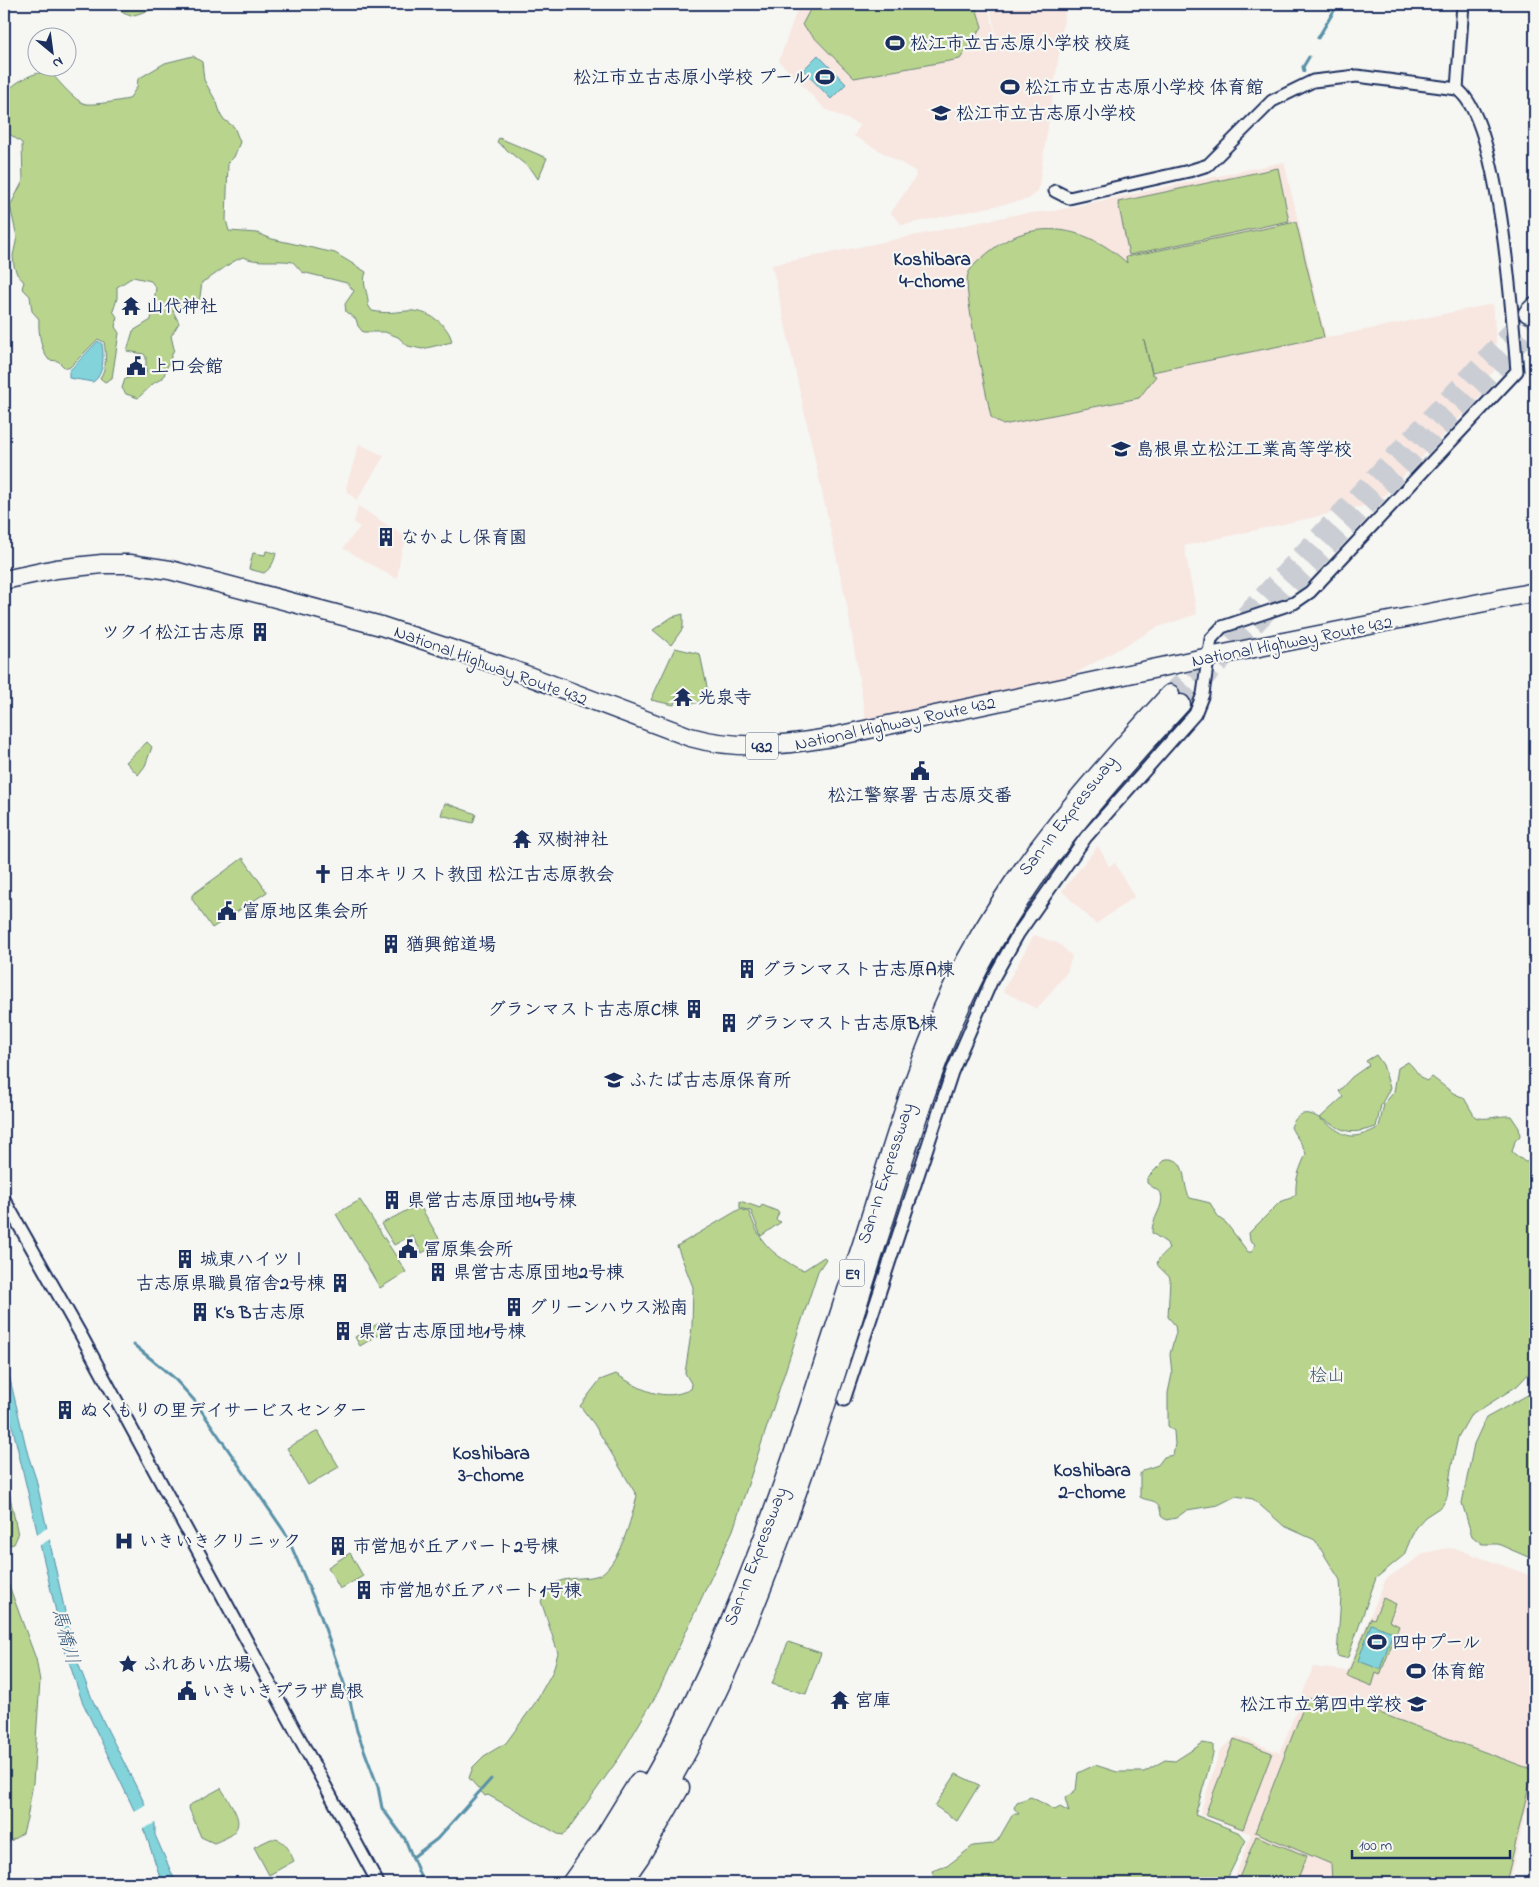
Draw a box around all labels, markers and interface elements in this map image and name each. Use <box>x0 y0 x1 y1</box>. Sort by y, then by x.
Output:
north arrow <box>28 28 78 78</box>
sports icon: 松江市立古志原小学校 校庭 <box>884 32 906 54</box>
place label: 松江市立古志原小学校 校庭 <box>910 32 1131 58</box>
text: N <box>48 51 67 74</box>
place label: 松江市立古志原小学校 プール <box>573 66 810 92</box>
sports icon: 松江市立古志原小学校 プール <box>814 66 836 88</box>
sports icon: 松江市立古志原小学校 体育館 <box>999 76 1021 98</box>
place label: 松江市立古志原小学校 体育館 <box>1025 76 1264 102</box>
school or university icon: 松江市立古志原小学校 <box>930 102 952 124</box>
place label: 松江市立古志原小学校 <box>956 102 1136 128</box>
district label: Koshibara 4-chome <box>893 247 971 296</box>
temple icon: 山代神社 <box>120 295 142 317</box>
place label: 山代神社 <box>146 295 218 321</box>
public building icon: 上口会館 <box>125 355 147 377</box>
place label: 上口会館 <box>151 355 223 381</box>
school or university icon: 島根県立松江工業高等学校 <box>1110 438 1132 460</box>
place label: 島根県立松江工業高等学校 <box>1136 438 1352 464</box>
building icon: なかよし保育園 <box>375 526 397 548</box>
place label: なかよし保育園 <box>401 526 527 552</box>
street label: National Highway Route 432 <box>1190 611 1395 676</box>
street label: National Highway Route 432 <box>390 620 591 715</box>
place label: ツクイ松江古志原 <box>102 621 245 647</box>
building icon: ツクイ松江古志原 <box>249 621 271 643</box>
temple icon: 光泉寺 <box>672 686 694 708</box>
place label: 光泉寺 <box>698 686 752 712</box>
street label: National Highway Route 432 <box>793 691 998 760</box>
road number: 432 <box>746 732 778 759</box>
street label: San-In Expressway <box>1013 750 1124 882</box>
public building icon: 松江警察署 古志原交番 <box>909 760 931 782</box>
place label: 松江警察署 古志原交番 <box>828 784 1012 810</box>
temple icon: 双樹神社 <box>511 828 533 850</box>
place label: 双樹神社 <box>537 828 609 854</box>
church icon: 日本キリスト教団 松江古志原教会 <box>312 863 334 885</box>
place label: 日本キリスト教団 松江古志原教会 <box>338 863 614 889</box>
public building icon: 富原地区集会所 <box>216 900 238 922</box>
place label: 富原地区集会所 <box>242 900 368 926</box>
building icon: 猶興館道場 <box>380 933 402 955</box>
place label: 猶興館道場 <box>406 933 496 959</box>
building icon: グランマスト古志原A棟 <box>736 958 758 980</box>
place label: グランマスト古志原A棟 <box>762 958 955 984</box>
place label: グランマスト古志原C棟 <box>488 998 679 1024</box>
building icon: グランマスト古志原C棟 <box>683 998 705 1020</box>
building icon: グランマスト古志原B棟 <box>718 1012 740 1034</box>
place label: グランマスト古志原B棟 <box>744 1012 938 1038</box>
school or university icon: ふたば古志原保育所 <box>603 1069 625 1091</box>
place label: ふたば古志原保育所 <box>629 1069 791 1095</box>
street label: San-In Expressway <box>852 1100 922 1247</box>
building icon: 県営古志原団地4号棟 <box>381 1189 403 1211</box>
place label: 県営古志原団地4号棟 <box>407 1189 576 1215</box>
public building icon: 冨原集会所 <box>397 1238 419 1260</box>
place label: 冨原集会所 <box>423 1238 513 1264</box>
building icon: 城東ハイツⅠ <box>174 1248 196 1270</box>
place label: 城東ハイツⅠ <box>200 1248 308 1274</box>
road number: E9 <box>840 1260 864 1286</box>
building icon: 県営古志原団地2号棟 <box>427 1261 449 1283</box>
place label: 県営古志原団地2号棟 <box>453 1261 624 1287</box>
place label: 古志原県職員宿舎2号棟 <box>136 1272 325 1298</box>
building icon: 古志原県職員宿舎2号棟 <box>329 1272 351 1294</box>
building icon: グリーンハウス淞南 <box>503 1296 525 1318</box>
place label: グリーンハウス淞南 <box>529 1296 688 1322</box>
building icon: K‘s B古志原 <box>189 1301 211 1323</box>
place label: K‘s B古志原 <box>215 1301 305 1327</box>
building icon: 県営古志原団地1号棟 <box>332 1320 354 1342</box>
place label: 県営古志原団地1号棟 <box>358 1320 526 1346</box>
park label: 桧山 <box>1309 1364 1345 1390</box>
building icon: ぬくもりの里デイサービスセンター <box>54 1399 76 1421</box>
place label: ぬくもりの里デイサービスセンター <box>80 1399 367 1425</box>
district label: Koshibara 3-chome <box>452 1441 530 1490</box>
district label: Koshibara 2-chome <box>1053 1458 1131 1507</box>
street label: San-In Expressway <box>718 1484 795 1630</box>
hospital icon: いきいきクリニック <box>113 1530 135 1552</box>
place label: いきいきクリニック <box>139 1530 301 1556</box>
building icon: 市営旭が丘アパート2号棟 <box>327 1535 349 1557</box>
place label: 市営旭が丘アパート2号棟 <box>353 1535 559 1561</box>
building icon: 市営旭が丘アパート1号棟 <box>353 1579 375 1601</box>
place label: 市営旭が丘アパート1号棟 <box>379 1579 582 1605</box>
water label: 馬橋川 <box>44 1606 85 1668</box>
sports icon: 四中プール <box>1366 1631 1388 1653</box>
place label: 四中プール <box>1392 1631 1480 1657</box>
place icon: ふれあい広場 <box>117 1653 139 1675</box>
place label: ふれあい広場 <box>143 1653 251 1679</box>
sports icon: 体育館 <box>1405 1660 1427 1682</box>
place label: 体育館 <box>1431 1660 1485 1686</box>
public building icon: いきいきプラザ島根 <box>176 1680 198 1702</box>
place label: いきいきプラザ島根 <box>202 1680 364 1706</box>
temple icon: 宮庫 <box>829 1689 851 1711</box>
place label: 宮庫 <box>855 1689 891 1715</box>
place label: 松江市立第四中学校 <box>1240 1693 1402 1719</box>
school or university icon: 松江市立第四中学校 <box>1406 1693 1428 1715</box>
scale bar <box>1352 1827 1509 1859</box>
text: 100 m <box>1359 1835 1392 1857</box>

